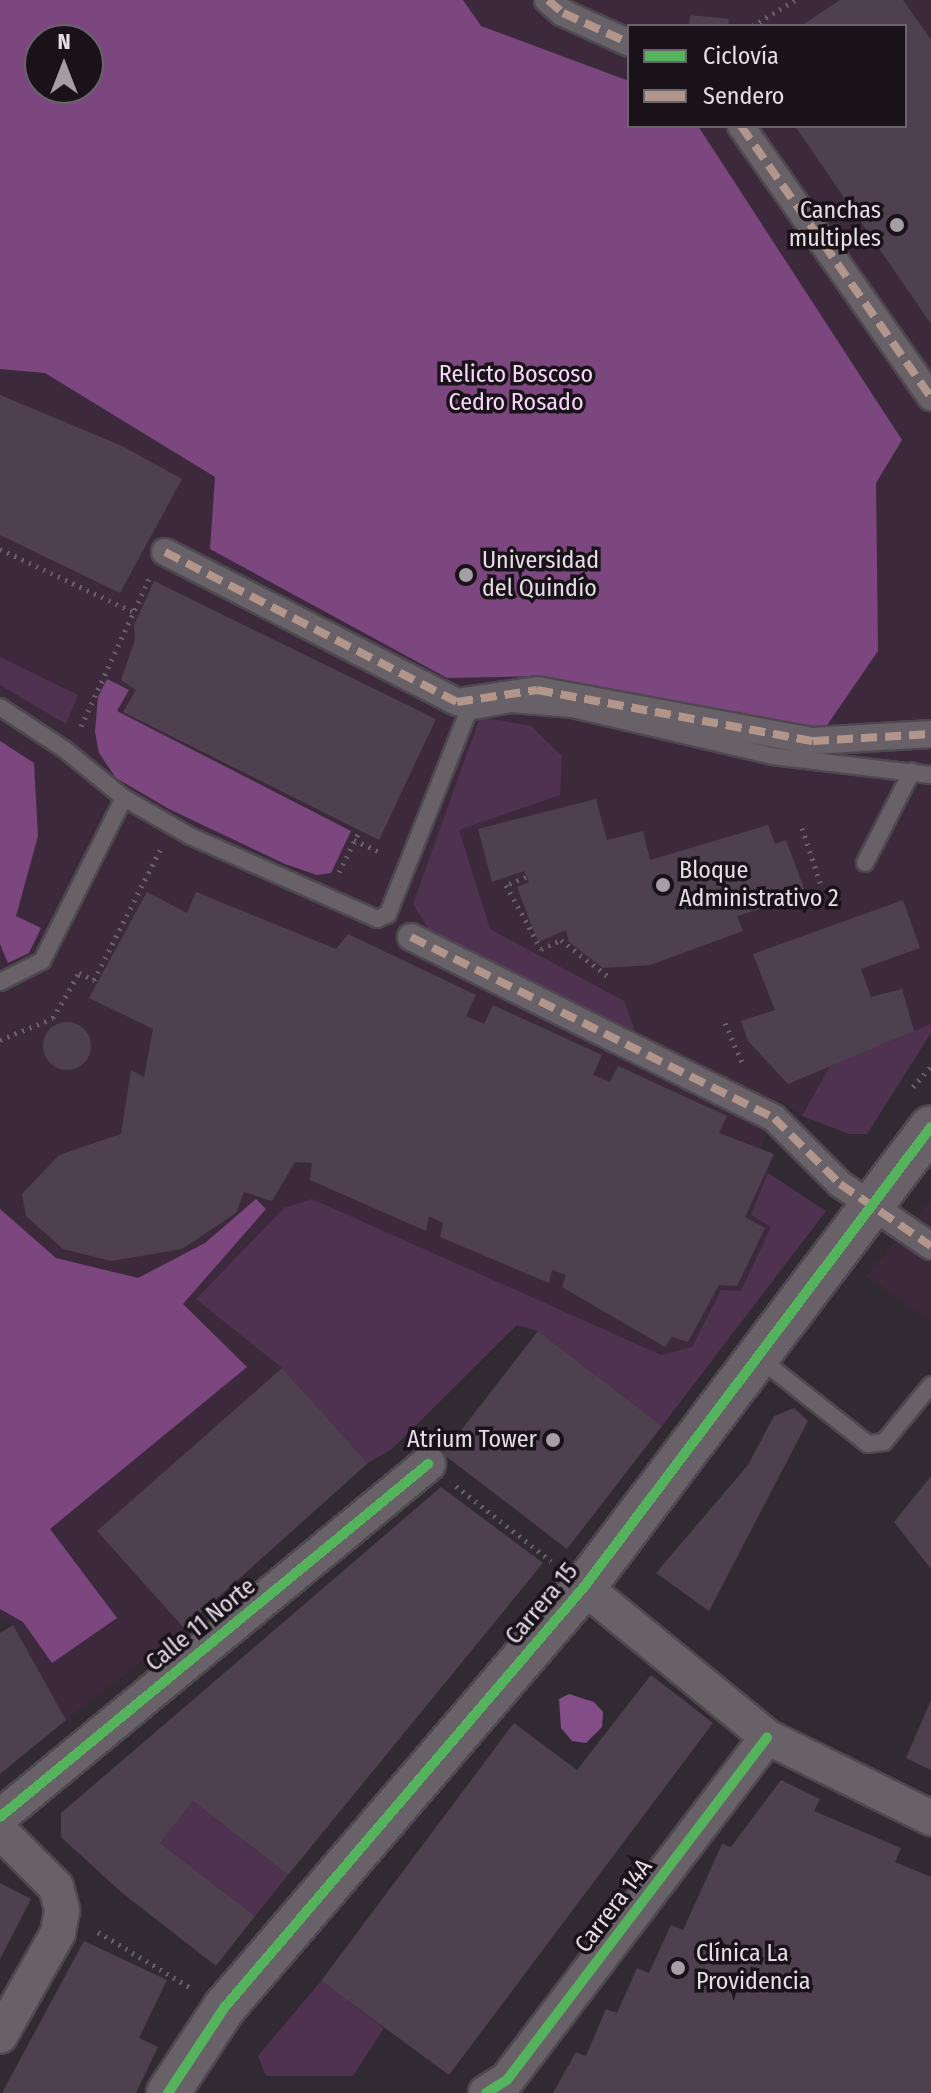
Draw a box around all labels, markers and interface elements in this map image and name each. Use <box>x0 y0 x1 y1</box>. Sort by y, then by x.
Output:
north arrow <box>24 24 104 104</box>
legend <box>627 24 907 128</box>
text: N <box>57 28 71 55</box>
text: Ciclovía <box>703 42 779 70</box>
text: Sendero <box>703 82 784 110</box>
place label: Canchas multiples <box>789 197 881 253</box>
marker: Canchas multiples <box>888 216 906 234</box>
park label: Relicto Boscoso Cedro Rosado <box>439 361 593 417</box>
place label: Universidad del Quindío <box>482 547 599 603</box>
marker: Universidad del Quindío <box>457 566 475 584</box>
place label: Bloque Administrativo 2 <box>679 857 839 913</box>
marker: Bloque Administrativo 2 <box>654 876 672 894</box>
place label: Atrium Tower <box>407 1426 537 1454</box>
marker: Atrium Tower <box>544 1431 562 1449</box>
street label: Carrera 15 <box>500 1558 584 1650</box>
street label: Calle 11 Norte <box>140 1572 262 1678</box>
street label: Carrera 14A <box>569 1853 659 1959</box>
place label: Clínica La Providencia <box>696 1940 810 1996</box>
marker: Clínica La Providencia <box>667 1957 689 1979</box>

